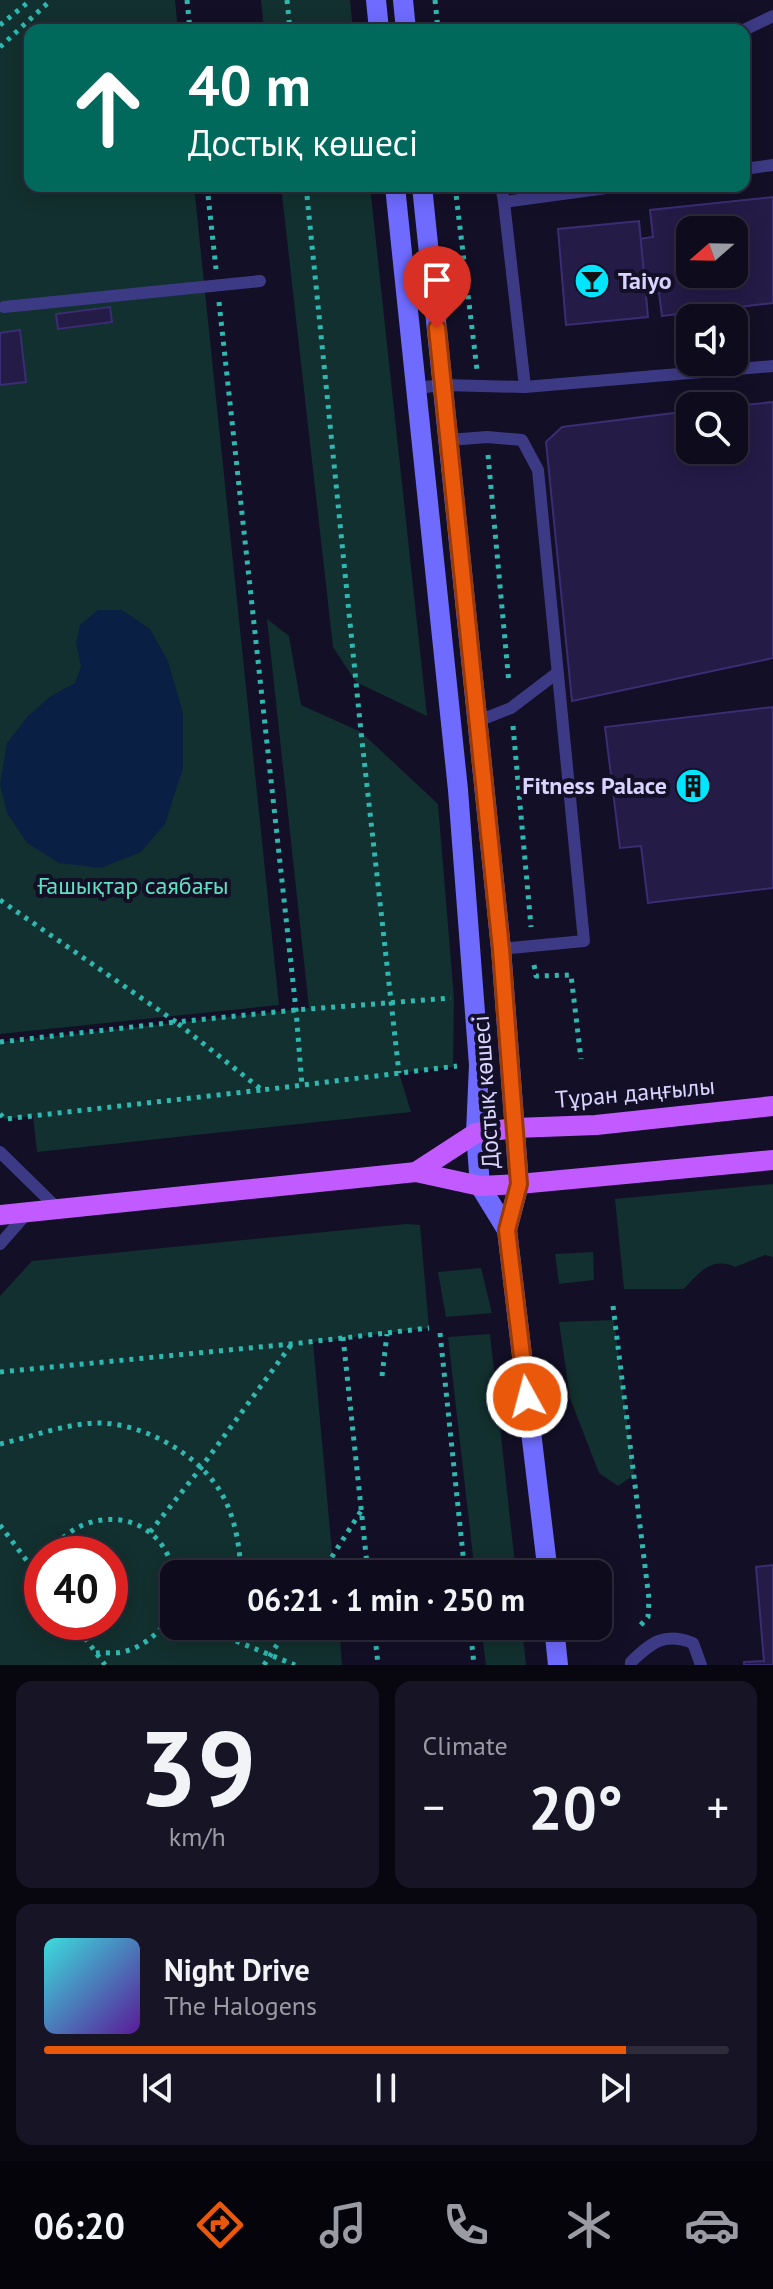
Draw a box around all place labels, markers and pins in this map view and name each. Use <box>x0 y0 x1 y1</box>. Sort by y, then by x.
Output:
pin <box>403 246 471 328</box>
bar icon: Taiyo <box>573 262 611 300</box>
place label: Taiyo <box>618 265 672 296</box>
building icon: Fitness Palace <box>674 767 712 805</box>
place label: Fitness Palace <box>522 770 667 801</box>

